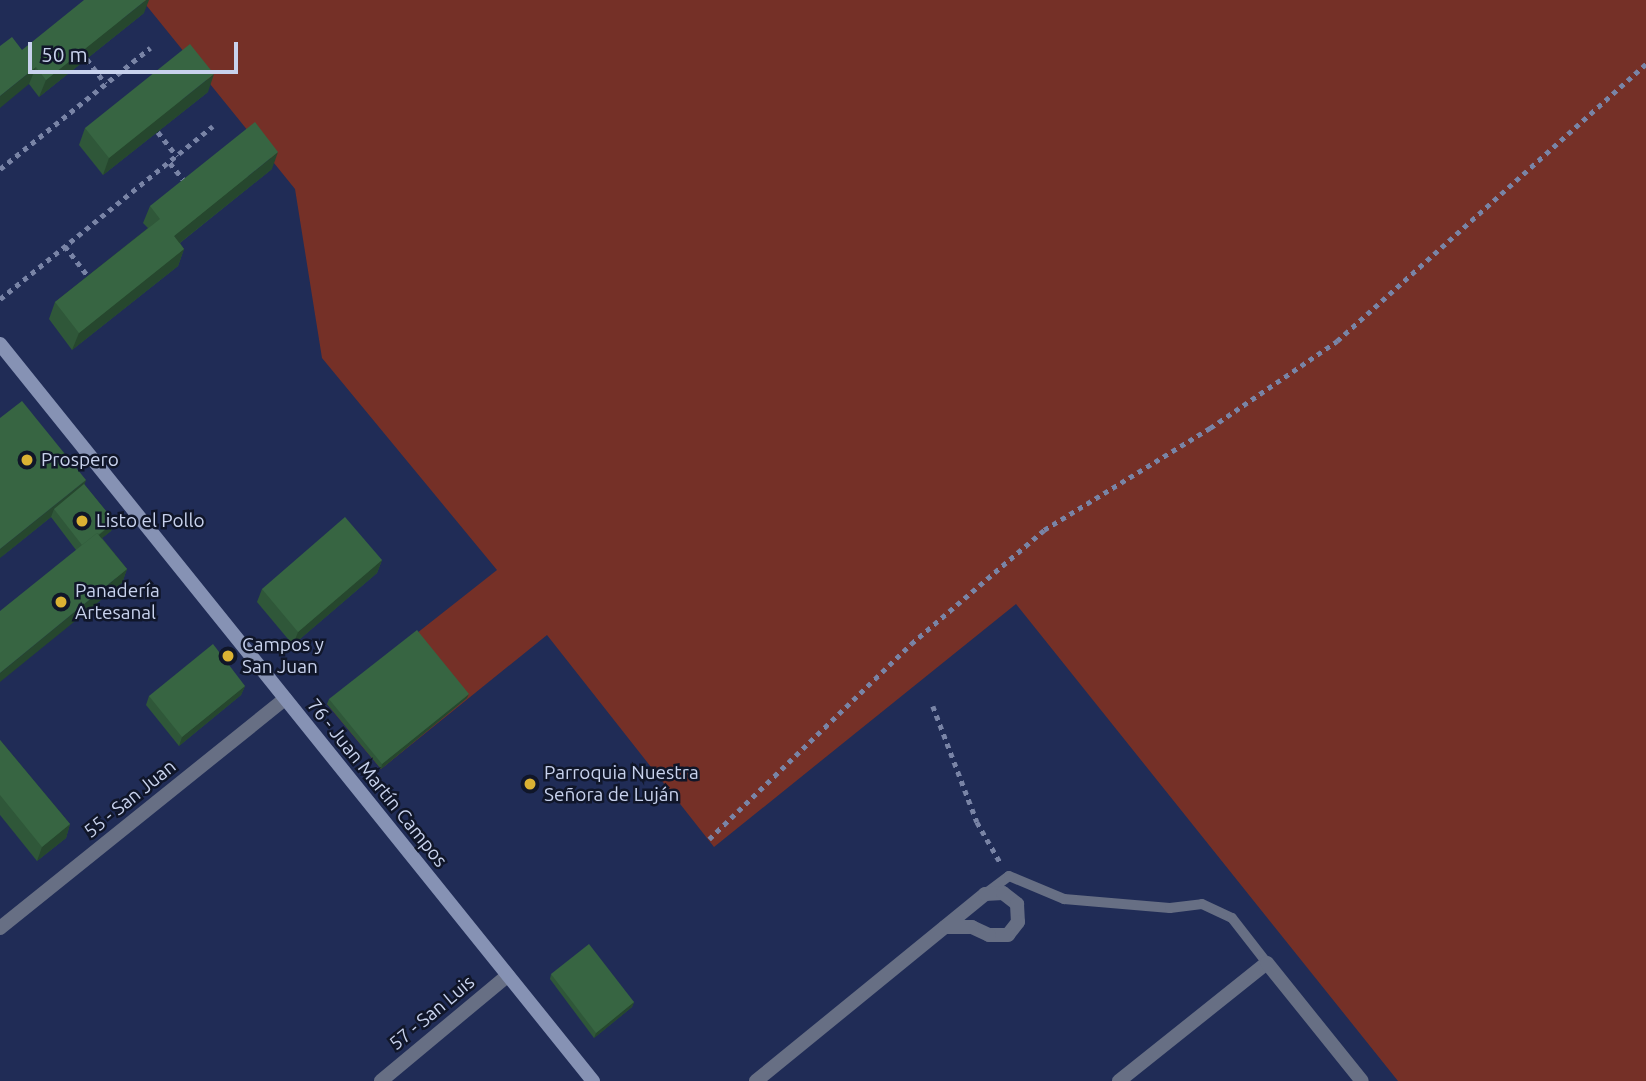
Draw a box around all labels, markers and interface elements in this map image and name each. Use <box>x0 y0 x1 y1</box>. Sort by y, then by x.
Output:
scale bar <box>32 28 242 72</box>
text: 50 m <box>41 42 88 66</box>
place label: Prospero <box>41 449 119 471</box>
marker: Prospero <box>19 452 35 468</box>
place label: Listo el Pollo <box>96 510 205 532</box>
marker: Listo el Pollo <box>74 513 90 529</box>
place label: Panadería Artesanal <box>75 580 160 624</box>
marker: Panadería Artesanal <box>53 594 69 610</box>
place label: Campos y San Juan <box>242 634 324 678</box>
marker: Campos y San Juan <box>220 648 236 664</box>
street label: 76 - Juan Martín Campos <box>302 694 452 872</box>
street label: 55 - San Juan <box>80 755 180 843</box>
place label: Parroquia Nuestra Señora de Luján <box>544 762 699 806</box>
marker: Parroquia Nuestra Señora de Luján <box>522 776 538 792</box>
street label: 57 - San Luis <box>385 971 479 1055</box>

